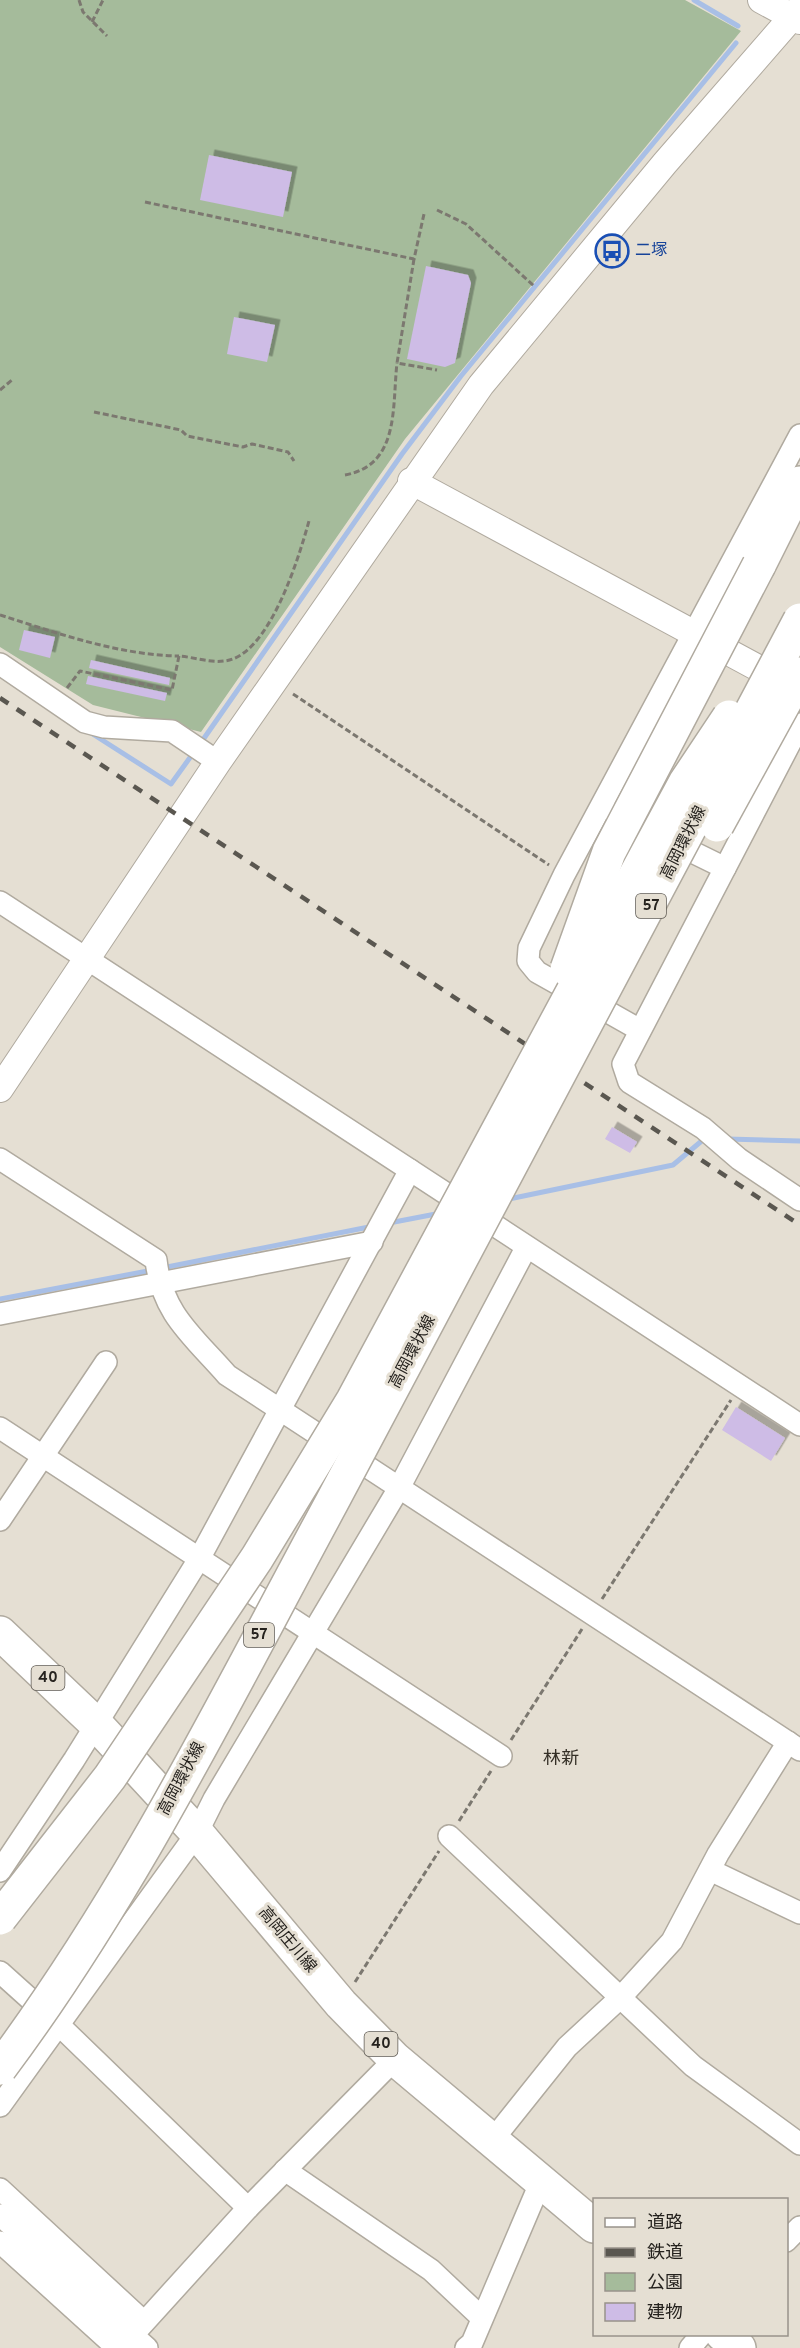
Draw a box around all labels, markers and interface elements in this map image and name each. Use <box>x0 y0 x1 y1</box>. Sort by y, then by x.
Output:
bus stop icon: 二塚 <box>594 233 630 269</box>
place label: 二塚 <box>635 241 667 261</box>
street label: 高岡環状線 <box>657 803 711 883</box>
road number: 57 <box>636 894 666 918</box>
street label: 高岡環状線 <box>385 1312 441 1392</box>
road number: 57 <box>244 1623 274 1647</box>
road number: 40 <box>32 1666 64 1690</box>
street label: 高岡環状線 <box>154 1739 210 1819</box>
district label: 林新 <box>543 1748 579 1771</box>
street label: 高岡庄川線 <box>254 1903 320 1977</box>
road number: 40 <box>364 2032 398 2056</box>
legend <box>593 2198 788 2336</box>
text: 道路 <box>647 2212 683 2235</box>
text: 鉄道 <box>647 2242 683 2265</box>
text: 公園 <box>647 2272 683 2295</box>
text: 建物 <box>647 2302 683 2325</box>

